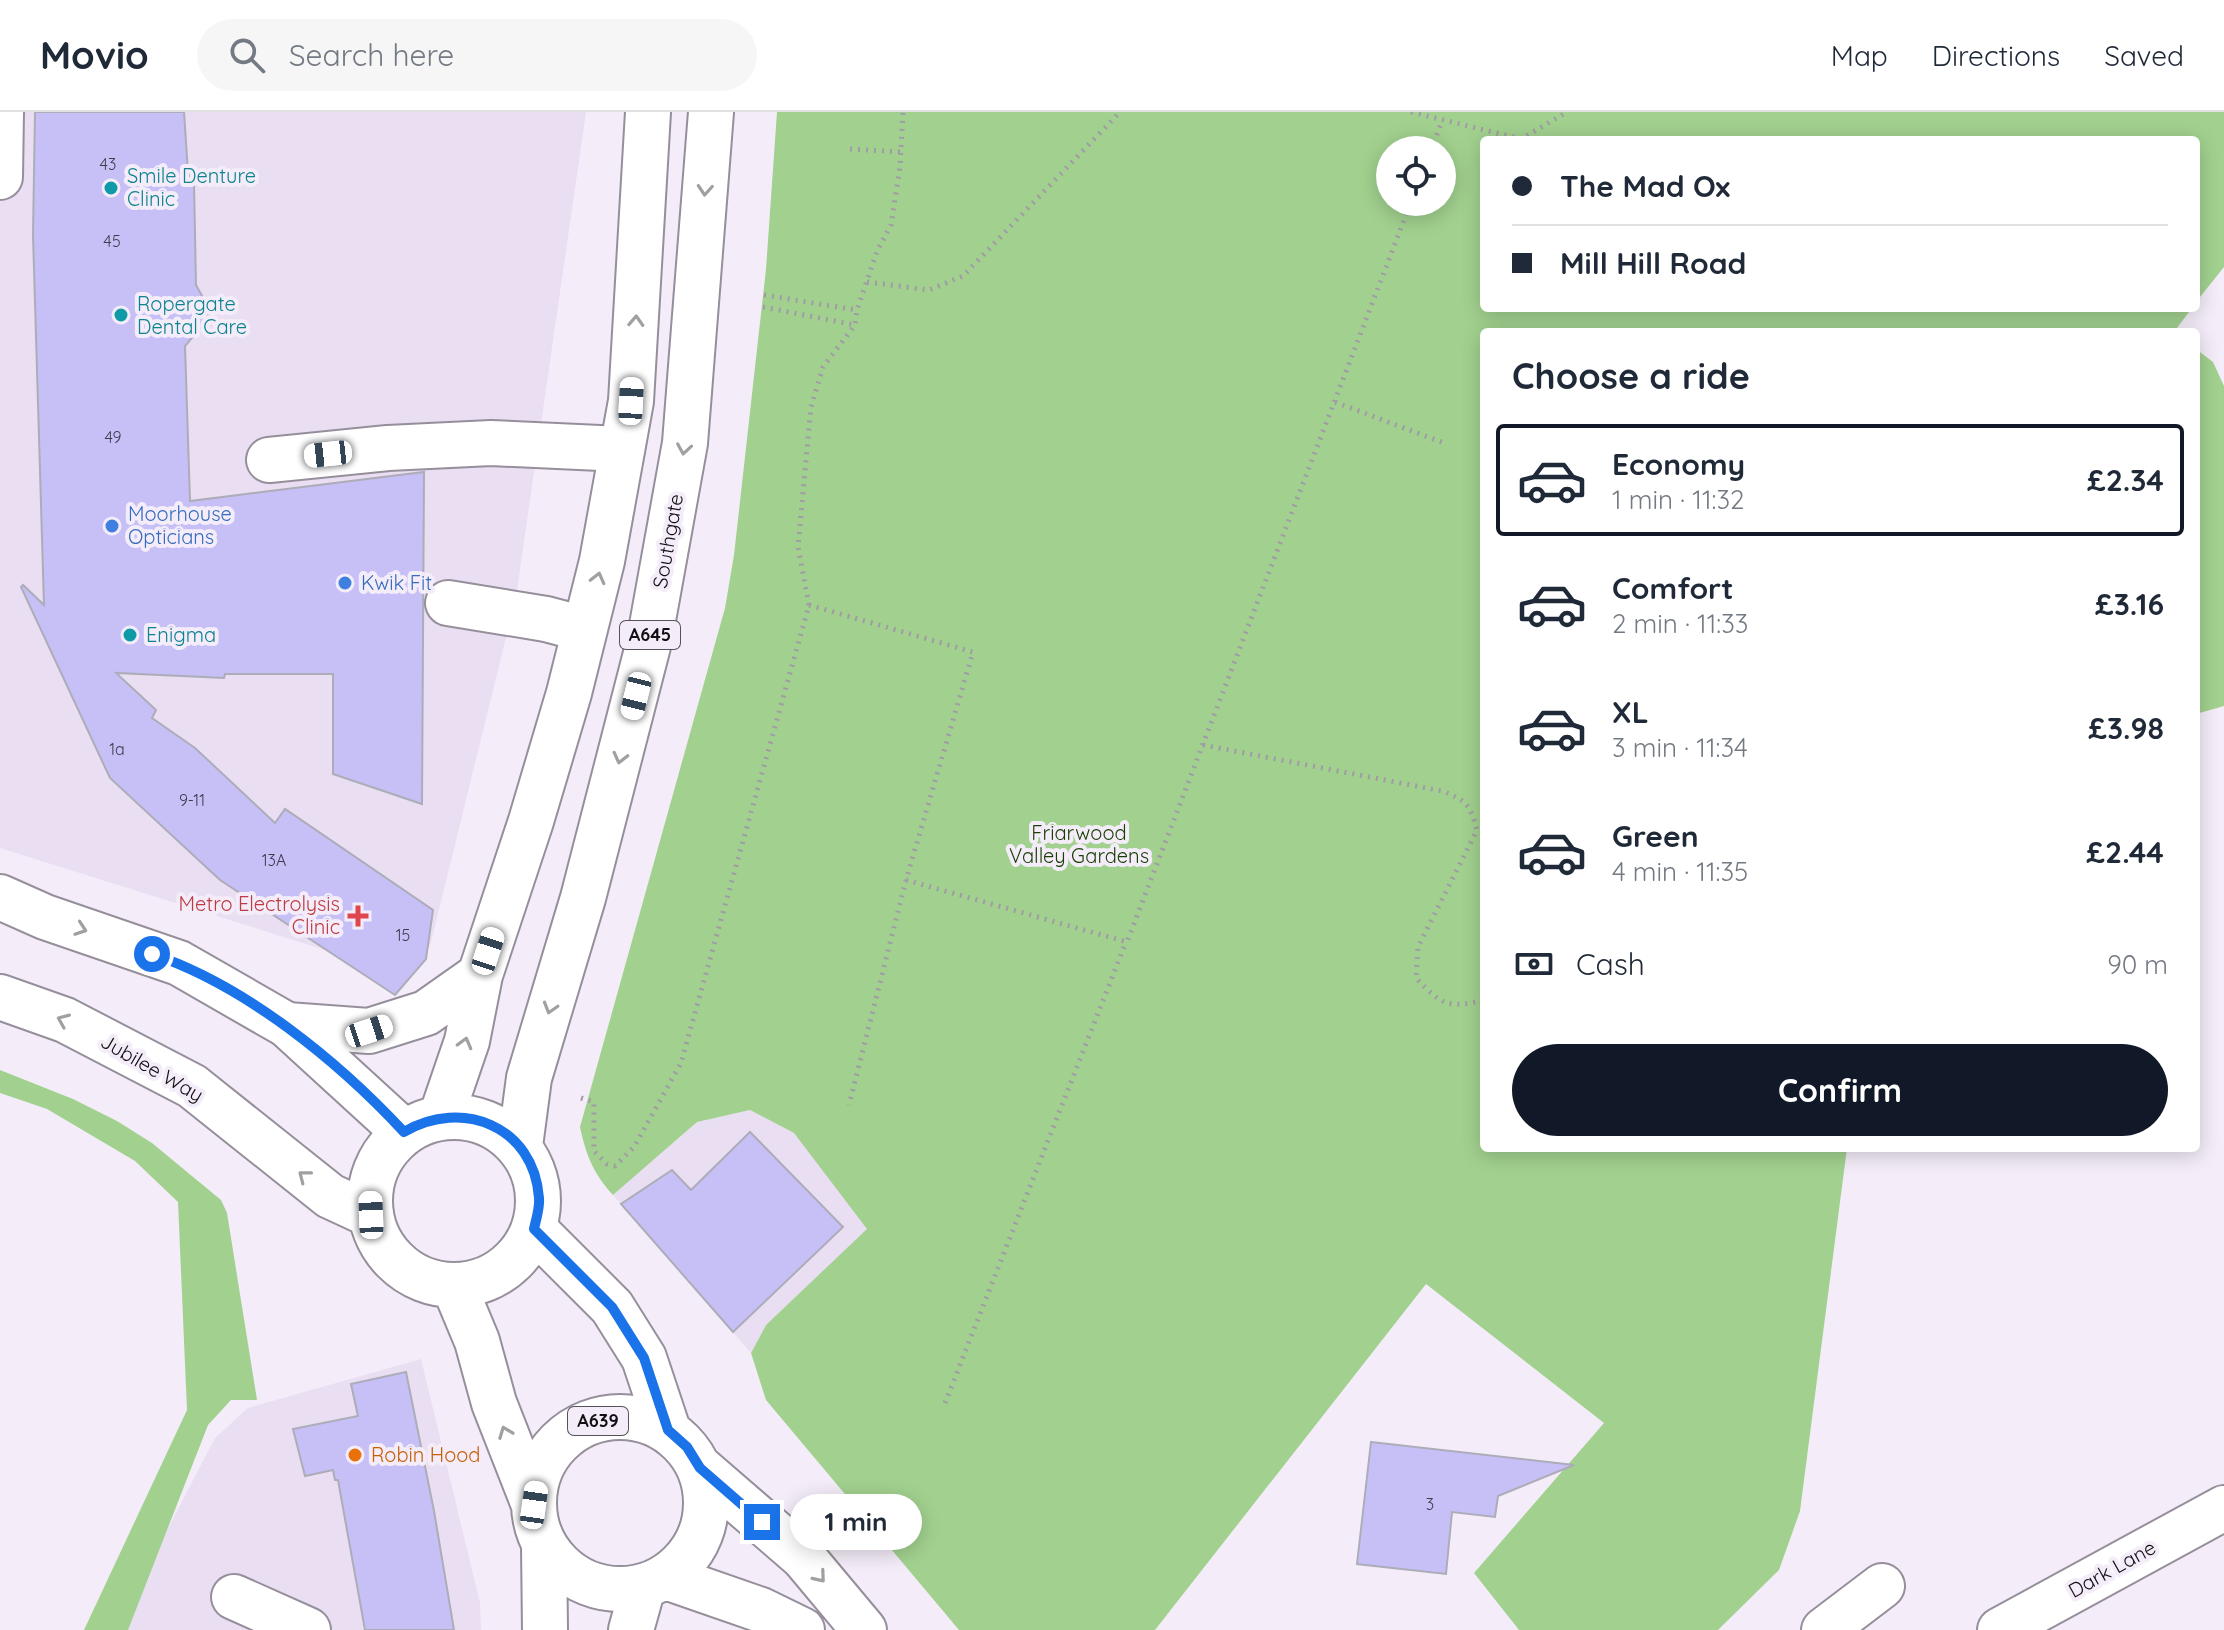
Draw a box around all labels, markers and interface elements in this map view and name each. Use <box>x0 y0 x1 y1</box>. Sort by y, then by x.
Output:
search box <box>197 19 757 91</box>
text: Movio <box>40 31 149 79</box>
icon: search <box>225 33 269 77</box>
text: Search here <box>289 36 454 74</box>
text: Map <box>1831 38 1888 73</box>
text: Directions <box>1932 38 2060 73</box>
text: Saved <box>2104 38 2184 73</box>
map controls <box>1376 136 1456 216</box>
button: locate <box>1376 136 1456 216</box>
house number: 43 <box>100 154 116 174</box>
place label: Smile Denture Clinic <box>127 163 256 211</box>
text: The Mad Ox <box>1560 167 1730 205</box>
marker: Smile Denture Clinic <box>102 179 120 197</box>
one-way arrow <box>697 184 714 197</box>
house number: 45 <box>103 231 121 251</box>
text: Mill Hill Road <box>1560 244 1746 282</box>
place label: Ropergate Dental Care <box>137 291 247 339</box>
marker: Ropergate Dental Care <box>112 306 130 324</box>
one-way arrow <box>627 314 644 327</box>
text: Choose a ride <box>1512 353 1750 398</box>
car <box>618 376 644 426</box>
house number: 49 <box>104 427 122 447</box>
car <box>303 440 353 468</box>
one-way arrow <box>676 442 693 456</box>
icon: car <box>1516 444 1588 516</box>
text: Economy <box>1612 445 1745 483</box>
text: £2.34 <box>2087 461 2164 499</box>
text: 1 min · 11:32 <box>1612 483 1744 516</box>
street label: Southgate <box>647 492 688 590</box>
place label: Moorhouse Opticians <box>128 501 232 549</box>
marker: Moorhouse Opticians <box>103 517 121 535</box>
icon: car <box>1516 568 1588 640</box>
text: Comfort <box>1612 569 1733 607</box>
place label: Kwik Fit <box>361 570 432 595</box>
one-way arrow <box>588 571 605 585</box>
marker: Kwik Fit <box>336 574 354 592</box>
text: £3.16 <box>2095 585 2164 623</box>
text: 2 min · 11:33 <box>1612 607 1748 640</box>
road number: A645 <box>620 621 680 649</box>
place label: Enigma <box>146 622 216 647</box>
marker: Enigma <box>121 626 139 644</box>
car <box>619 670 653 722</box>
icon: car <box>1516 692 1588 764</box>
text: XL <box>1612 693 1649 731</box>
text: £3.98 <box>2088 709 2164 747</box>
text: 3 min · 11:34 <box>1612 731 1748 764</box>
house number: 1a <box>109 739 125 759</box>
one-way arrow <box>612 751 629 765</box>
house number: 9-11 <box>179 790 205 810</box>
icon: car <box>1516 816 1588 888</box>
text: Green <box>1612 817 1699 855</box>
park label: Friarwood Valley Gardens <box>1009 820 1149 868</box>
text: £2.44 <box>2086 833 2164 871</box>
house number: 13A <box>262 850 286 870</box>
text: 4 min · 11:35 <box>1612 855 1748 888</box>
place label: Metro Electrolysis Clinic <box>179 891 340 939</box>
marker: Metro Electrolysis Clinic <box>347 905 369 927</box>
one-way arrow <box>73 920 87 936</box>
car <box>469 924 507 978</box>
house number: 15 <box>396 925 410 945</box>
route start <box>134 936 170 972</box>
icon: cash <box>1512 942 1556 986</box>
text: Cash <box>1576 945 1645 983</box>
text: 90 m <box>2107 948 2168 981</box>
one-way arrow <box>543 1001 559 1015</box>
car <box>342 1012 396 1050</box>
one-way arrow <box>57 1014 72 1030</box>
street label: Jubilee Way <box>97 1028 208 1107</box>
one-way arrow <box>456 1036 473 1050</box>
button: Confirm <box>1512 1044 2168 1136</box>
one-way arrow <box>298 1171 313 1185</box>
car <box>358 1191 384 1239</box>
road number: A639 <box>568 1407 628 1435</box>
one-way arrow <box>499 1426 515 1440</box>
place label: Robin Hood <box>371 1442 480 1467</box>
marker: Robin Hood <box>346 1446 364 1464</box>
car <box>519 1480 549 1530</box>
callout: 1 min <box>790 1494 922 1550</box>
house number: 3 <box>1426 1494 1434 1514</box>
route end <box>744 1504 780 1540</box>
text: 1 min <box>825 1505 888 1538</box>
street label: Dark Lane <box>2064 1534 2160 1603</box>
one-way arrow <box>810 1567 824 1582</box>

